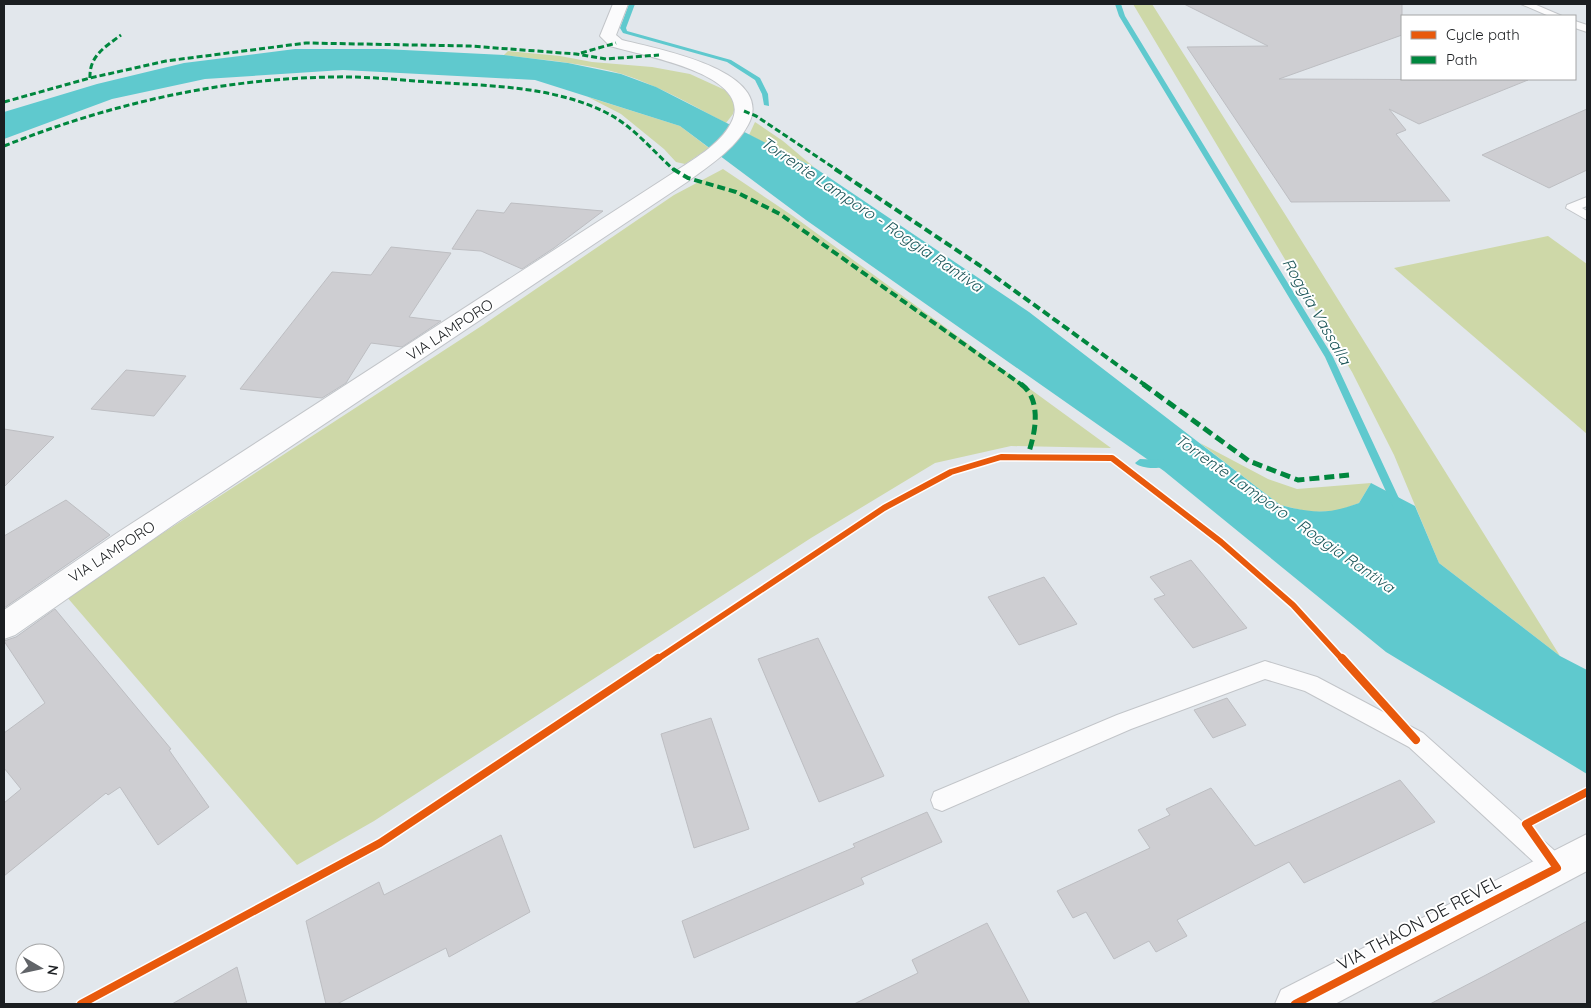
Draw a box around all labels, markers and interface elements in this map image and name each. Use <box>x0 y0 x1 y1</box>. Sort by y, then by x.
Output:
legend <box>1401 15 1576 80</box>
text: Cycle path <box>1446 25 1520 44</box>
text: Path <box>1446 50 1478 69</box>
water label: Torrente Lamporo - Roggia Rantiva <box>757 132 988 297</box>
water label: Roggia Vassalla <box>1278 254 1356 369</box>
street label: VIA LAMPORO <box>403 295 497 365</box>
water label: Torrente Lamporo - Roggia Rantiva <box>1171 429 1400 598</box>
street label: VIA LAMPORO <box>65 517 159 587</box>
street label: VIA THAON DE REVEL <box>1333 869 1505 976</box>
north arrow <box>15 943 65 993</box>
text: N <box>43 964 63 977</box>

